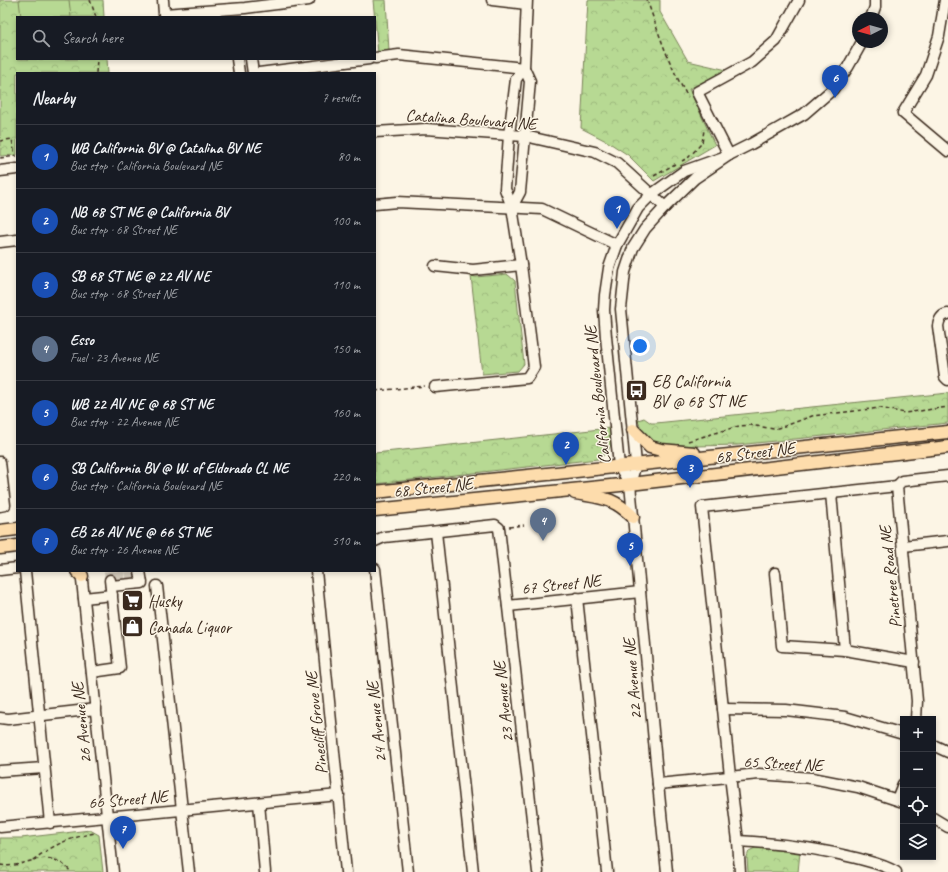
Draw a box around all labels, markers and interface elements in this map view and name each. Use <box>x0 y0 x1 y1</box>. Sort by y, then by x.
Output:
north arrow <box>852 12 888 48</box>
search box <box>16 16 376 60</box>
icon: search <box>30 27 52 49</box>
text: Search here <box>62 29 123 48</box>
pin: 6 <box>822 65 848 98</box>
text: Nearby <box>32 88 75 109</box>
text: 7 results <box>322 90 360 106</box>
street label: Catalina Boulevard NE <box>405 104 539 135</box>
text: WB California BV @ Catalina BV NE <box>70 139 261 158</box>
text: 1 <box>42 149 48 165</box>
text: 80 m <box>338 149 360 165</box>
text: Bus stop · California Boulevard NE <box>70 158 222 174</box>
pin: 1 <box>604 196 630 229</box>
text: NB 68 ST NE @ California BV <box>70 203 229 222</box>
text: 2 <box>42 213 48 229</box>
text: 100 m <box>332 213 360 229</box>
text: Bus stop · 68 Street NE <box>70 222 177 238</box>
text: SB 68 ST NE @ 22 AV NE <box>70 267 210 286</box>
text: 3 <box>42 277 48 293</box>
text: 110 m <box>332 277 360 293</box>
text: Bus stop · 68 Street NE <box>70 286 177 302</box>
street label: California Boulevard NE <box>580 323 615 465</box>
text: Esso <box>70 331 94 350</box>
your location <box>630 336 650 356</box>
text: 4 <box>42 341 48 357</box>
text: 150 m <box>332 341 360 357</box>
text: Fuel · 23 Avenue NE <box>70 350 158 366</box>
place label: EB California BV @ 68 ST NE <box>652 371 748 412</box>
bus stop icon: EB California BV @ 68 ST NE <box>624 378 650 404</box>
text: WB 22 AV NE @ 68 ST NE <box>70 395 213 414</box>
text: 5 <box>42 405 48 421</box>
text: 160 m <box>332 405 360 421</box>
text: Bus stop · 22 Avenue NE <box>70 414 179 430</box>
pin: 2 <box>553 432 579 465</box>
street label: 68 Street NE <box>714 437 798 468</box>
pin: 3 <box>677 455 703 488</box>
text: SB California BV @ W. of Eldorado CL NE <box>70 459 289 478</box>
text: 6 <box>42 469 48 485</box>
text: 220 m <box>332 469 360 485</box>
street label: 68 Street NE <box>392 473 476 502</box>
text: Bus stop · California Boulevard NE <box>70 478 222 494</box>
pin: 4 <box>530 508 556 541</box>
text: EB 26 AV NE @ 66 ST NE <box>70 523 211 542</box>
street label: Pinetree Road NE <box>874 523 906 629</box>
text: 7 <box>42 533 48 549</box>
text: 510 m <box>332 533 360 549</box>
pin: 5 <box>617 533 643 566</box>
text: Bus stop · 26 Avenue NE <box>70 542 179 558</box>
street label: 67 Street NE <box>520 570 604 599</box>
supermarket icon: Husky <box>120 588 146 614</box>
place label: Husky <box>148 591 183 612</box>
shop icon: Canada Liquor <box>120 614 146 640</box>
place label: Canada Liquor <box>148 617 233 638</box>
street label: 22 Avenue NE <box>618 635 647 721</box>
street label: 23 Avenue NE <box>489 658 518 744</box>
street label: Pinecliff Grove NE <box>300 668 332 775</box>
street label: 24 Avenue NE <box>362 678 391 764</box>
street label: 26 Avenue NE <box>67 679 96 765</box>
map controls <box>900 716 936 860</box>
button: + <box>900 716 936 752</box>
street label: 65 Street NE <box>743 751 825 776</box>
button: − <box>900 752 936 788</box>
street label: 66 Street NE <box>87 785 171 813</box>
button: locate <box>900 788 936 824</box>
pin: 7 <box>110 816 136 849</box>
button: layers <box>900 824 936 860</box>

